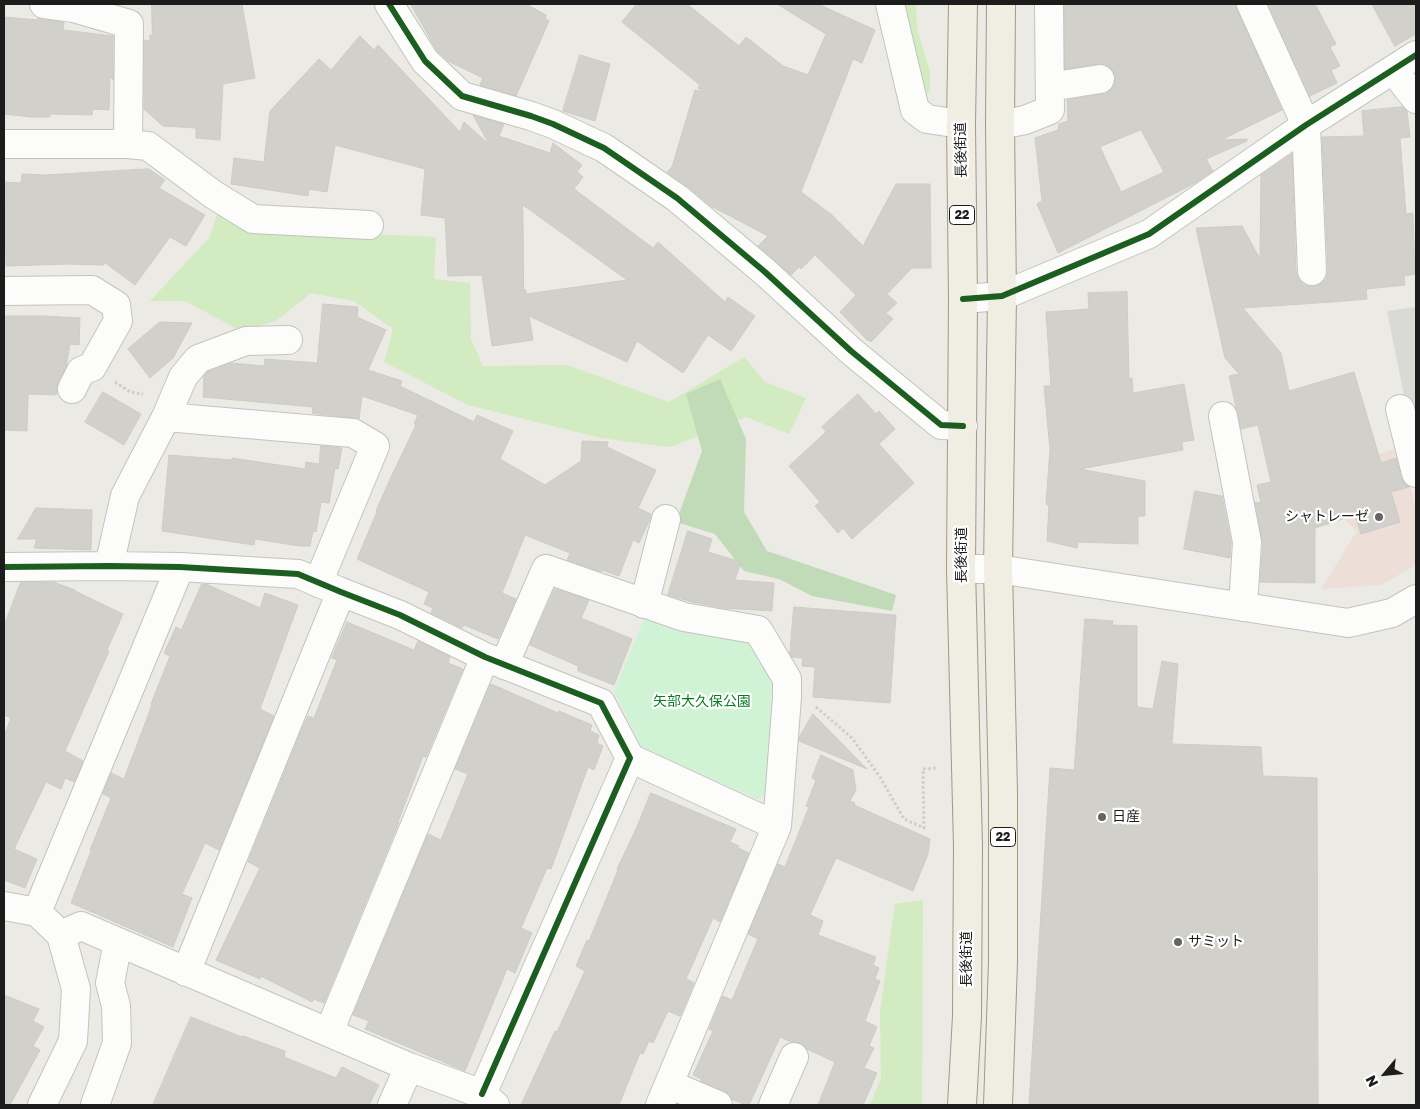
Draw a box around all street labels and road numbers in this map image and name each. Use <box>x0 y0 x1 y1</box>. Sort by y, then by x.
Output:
street label: 長後街道 <box>952 122 970 178</box>
road number: 22 <box>950 206 974 224</box>
street label: 長後街道 <box>954 527 970 583</box>
road number: 22 <box>990 828 1016 846</box>
street label: 長後街道 <box>959 931 975 987</box>

